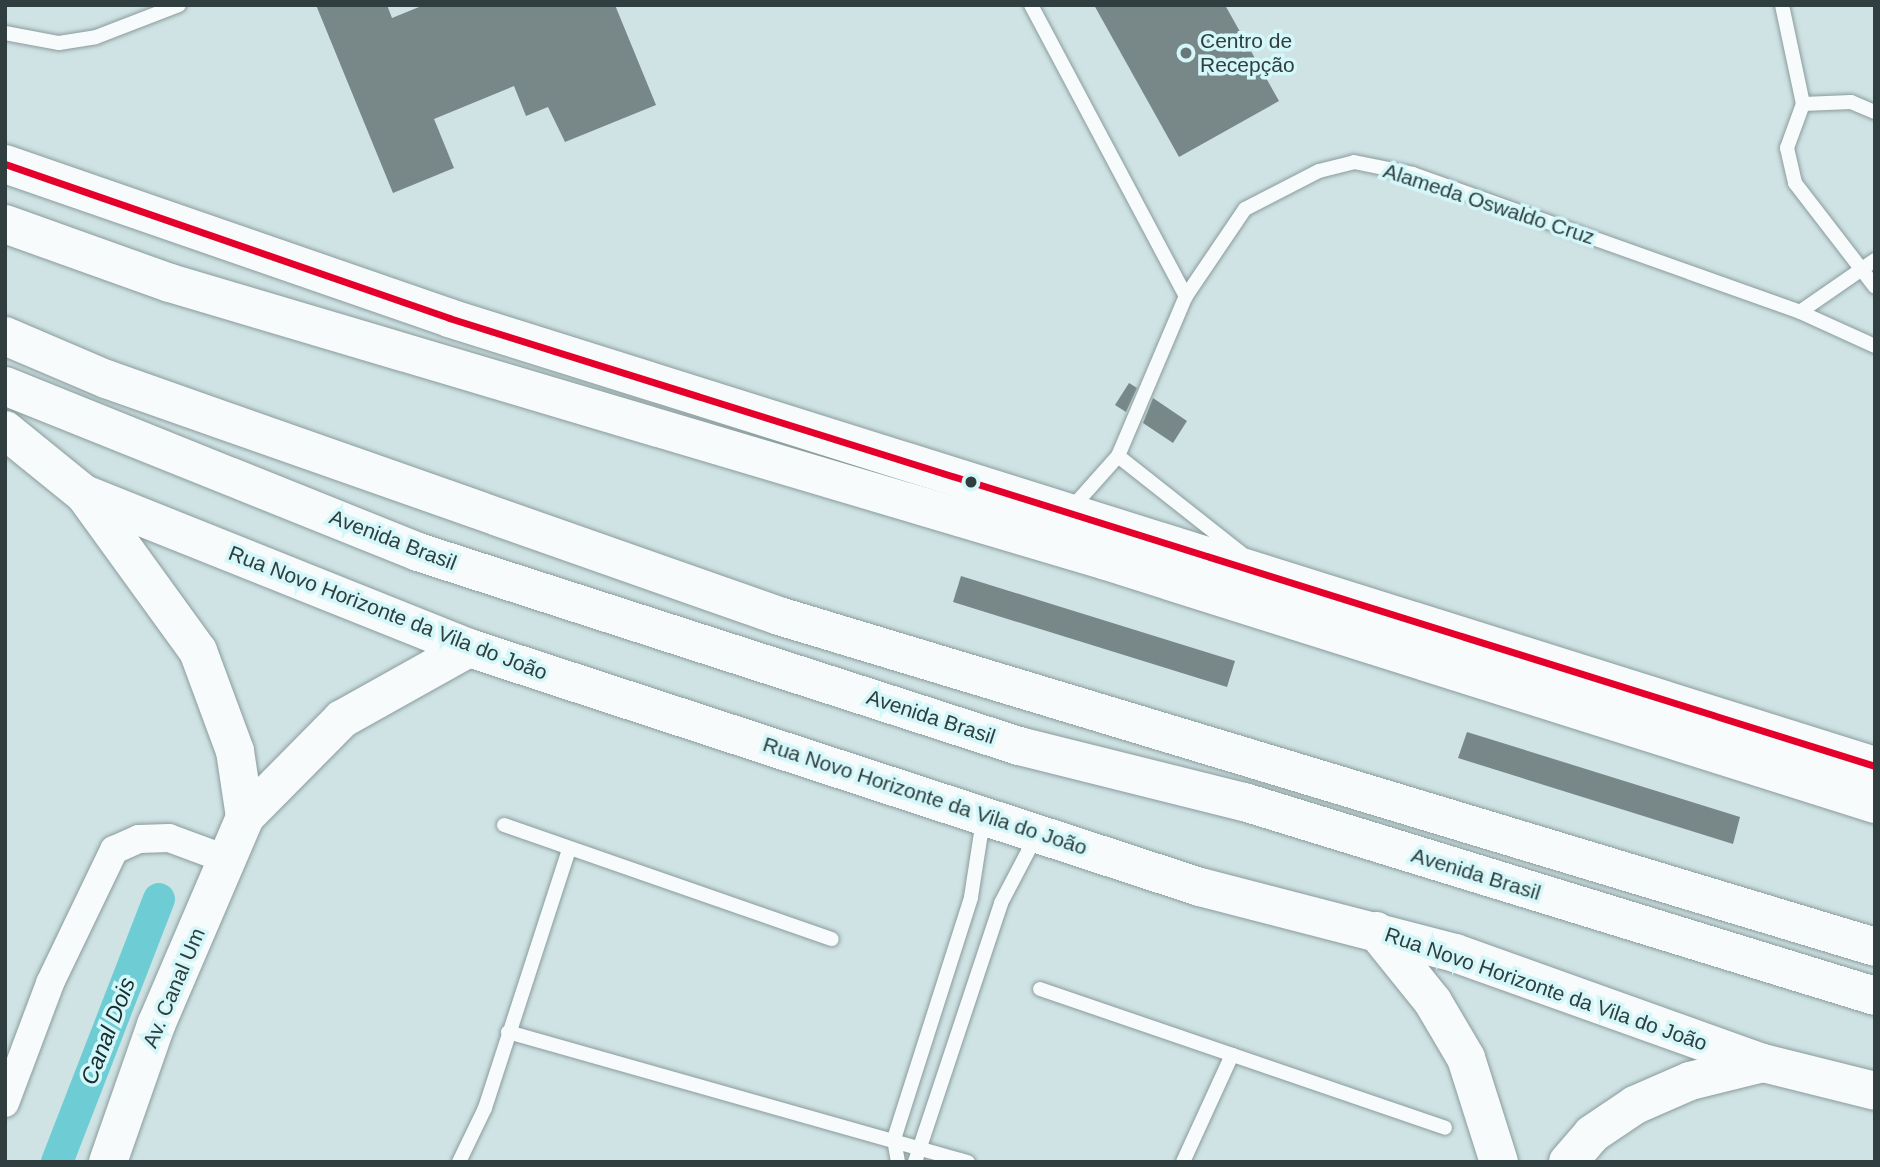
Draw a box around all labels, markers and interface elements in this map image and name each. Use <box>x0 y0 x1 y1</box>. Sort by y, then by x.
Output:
place label: Centro de Recepção <box>1200 28 1295 78</box>
marker: Centro de Recepção <box>1178 45 1194 61</box>
street label: Alameda Oswaldo Cruz <box>1380 158 1598 250</box>
unlabelled marker <box>964 475 978 489</box>
street label: Avenida Brasil <box>326 504 460 576</box>
street label: Rua Novo Horizonte da Vila do João <box>225 540 551 686</box>
street label: Avenida Brasil <box>863 684 999 750</box>
street label: Rua Novo Horizonte da Vila do João <box>760 732 1090 860</box>
street label: Avenida Brasil <box>1408 842 1544 906</box>
street label: Rua Novo Horizonte da Vila do João <box>1381 922 1711 1056</box>
street label: Av. Canal Um <box>137 924 211 1052</box>
water label: Canal Dois <box>75 974 141 1088</box>

